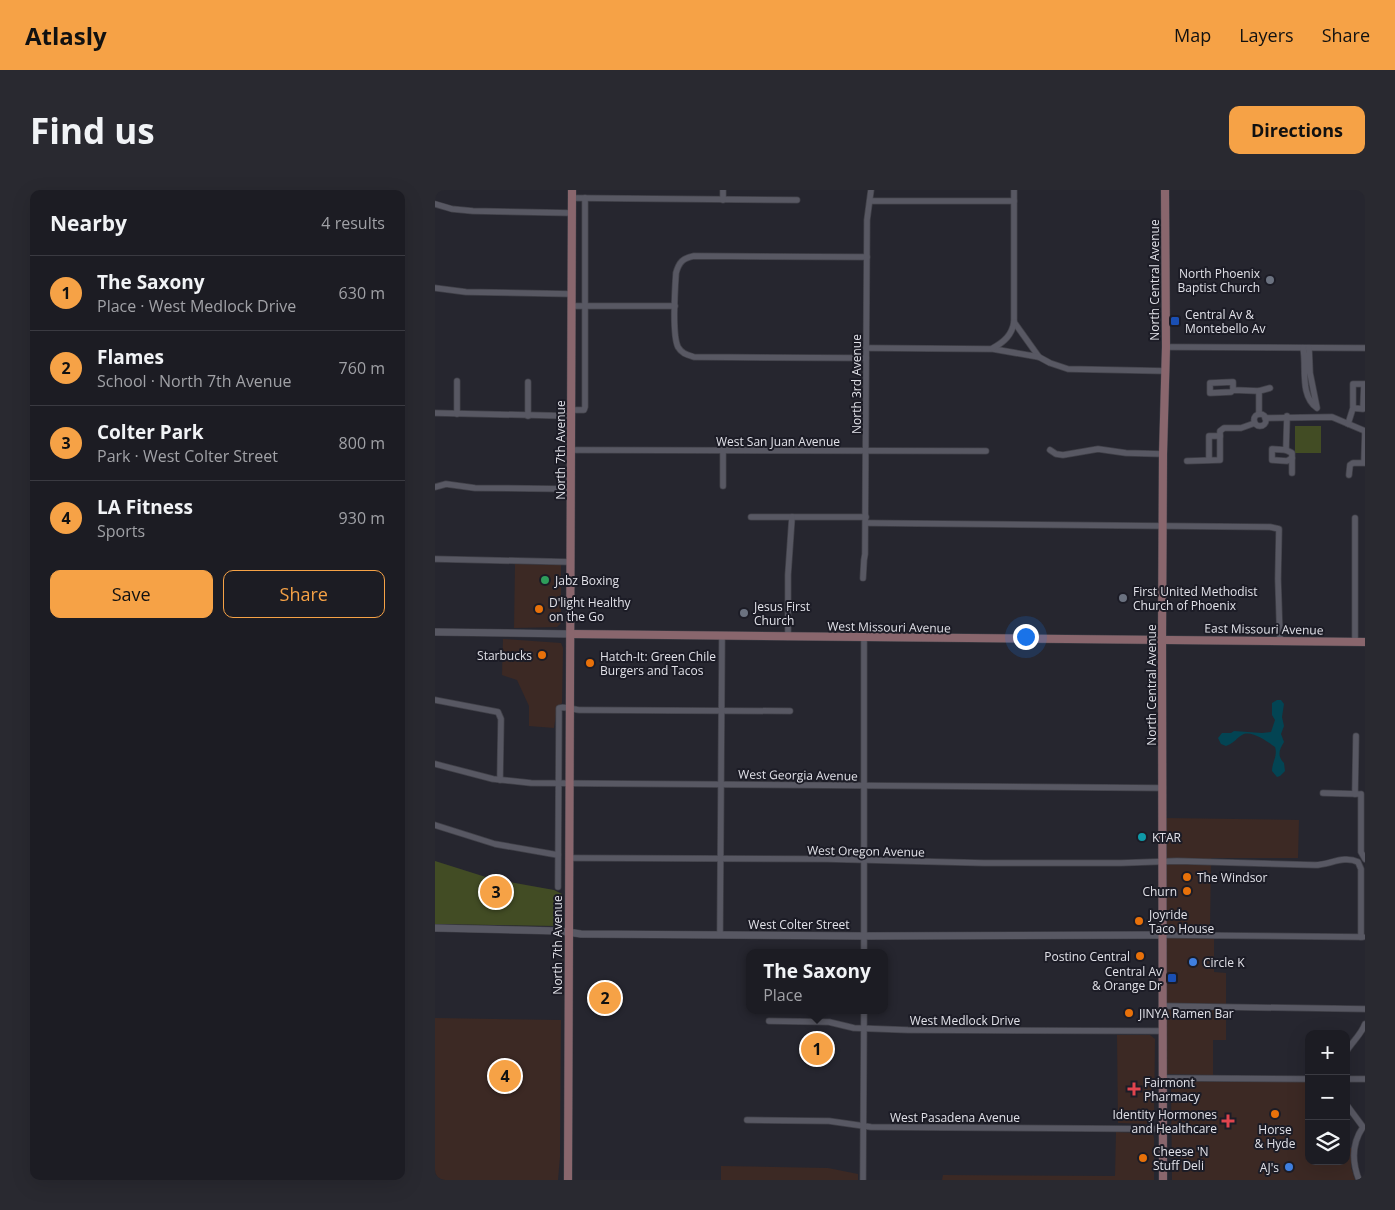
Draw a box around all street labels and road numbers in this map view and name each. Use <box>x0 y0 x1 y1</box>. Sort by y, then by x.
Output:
street label: North Central Avenue <box>1146 219 1163 341</box>
street label: North 3rd Avenue <box>848 334 865 434</box>
street label: North 7th Avenue <box>552 400 569 500</box>
street label: West San Juan Avenue <box>716 433 840 450</box>
street label: West Missouri Avenue <box>827 617 951 637</box>
street label: East Missouri Avenue <box>1204 619 1324 639</box>
street label: North Central Avenue <box>1143 624 1160 746</box>
street label: West Georgia Avenue <box>738 765 858 785</box>
street label: West Oregon Avenue <box>807 841 925 861</box>
street label: North 7th Avenue <box>549 895 566 995</box>
street label: West Colter Street <box>748 916 850 933</box>
street label: West Medlock Drive <box>910 1012 1021 1029</box>
street label: West Pasadena Avenue <box>890 1109 1020 1126</box>

